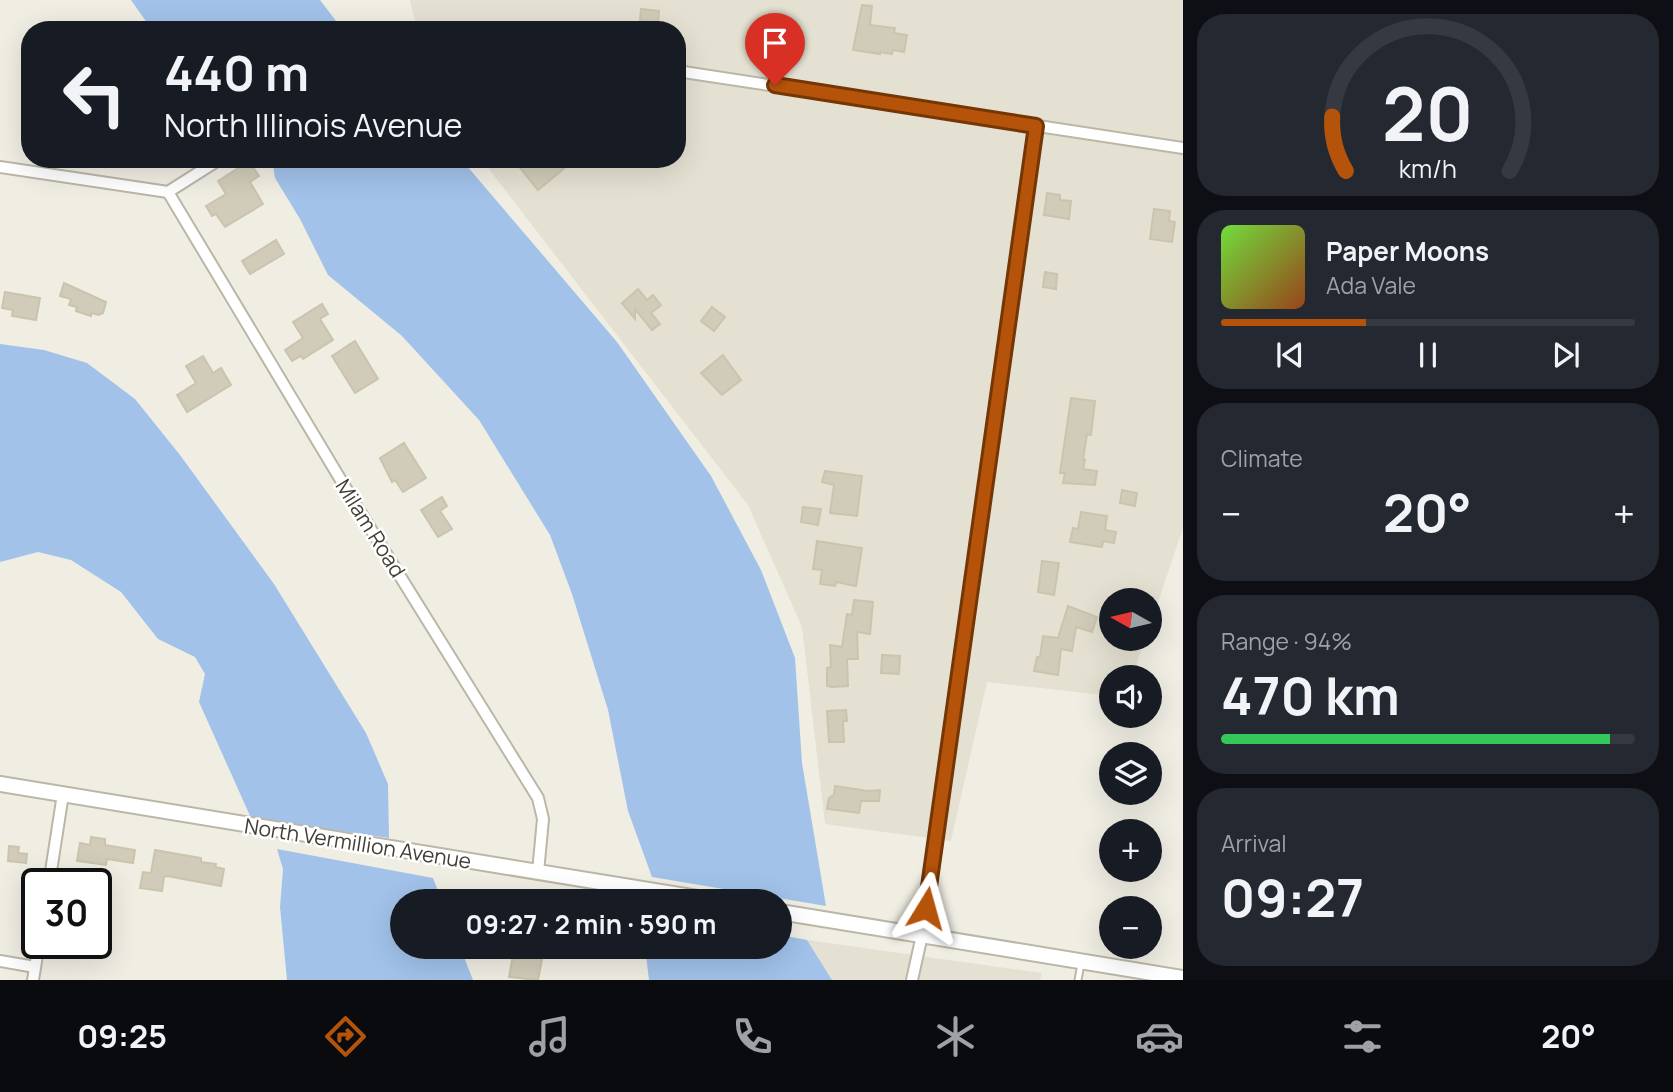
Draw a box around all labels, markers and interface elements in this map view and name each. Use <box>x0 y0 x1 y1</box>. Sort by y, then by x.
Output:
pin <box>745 13 805 85</box>
icon: arrive <box>756 24 794 62</box>
text: 440 m <box>164 39 309 106</box>
icon: left <box>49 49 140 140</box>
text: 20 <box>1382 63 1474 163</box>
text: North Illinois Avenue <box>164 103 463 147</box>
text: km/h <box>1399 151 1457 186</box>
text: Paper Moons <box>1326 233 1489 269</box>
text: Ada Vale <box>1326 269 1416 301</box>
icon: previous <box>1271 336 1309 374</box>
icon: pause <box>1409 336 1447 374</box>
icon: next <box>1547 336 1585 374</box>
text: Climate <box>1221 442 1303 474</box>
street label: Milam Road <box>330 474 412 582</box>
text: 20° <box>1383 477 1472 548</box>
text: − <box>1221 487 1242 539</box>
text: + <box>1613 487 1635 539</box>
north arrow <box>1099 588 1162 651</box>
map controls <box>1099 588 1162 959</box>
text: Range · 94% <box>1221 625 1352 657</box>
text: 470 km <box>1221 660 1400 731</box>
button: sound <box>1099 665 1162 728</box>
button: layers <box>1099 742 1162 805</box>
street label: North Vermillion Avenue <box>243 811 473 875</box>
button: + <box>1099 819 1162 882</box>
text: Arrival <box>1221 827 1287 859</box>
text: 09:27 <box>1221 862 1364 933</box>
speed limit sign: 30 <box>21 868 112 959</box>
position arrow <box>889 871 963 945</box>
button: − <box>1099 896 1162 959</box>
text: 09:27 · 2 min · 590 m <box>466 906 716 942</box>
icon: directions <box>321 1012 370 1061</box>
icon: music <box>525 1012 574 1061</box>
icon: phone <box>728 1012 777 1061</box>
icon: climate <box>931 1012 980 1061</box>
icon: car <box>1135 1012 1184 1061</box>
icon: filters <box>1338 1012 1387 1061</box>
text: 09:25 <box>77 1014 167 1058</box>
text: 20° <box>1541 1014 1596 1058</box>

